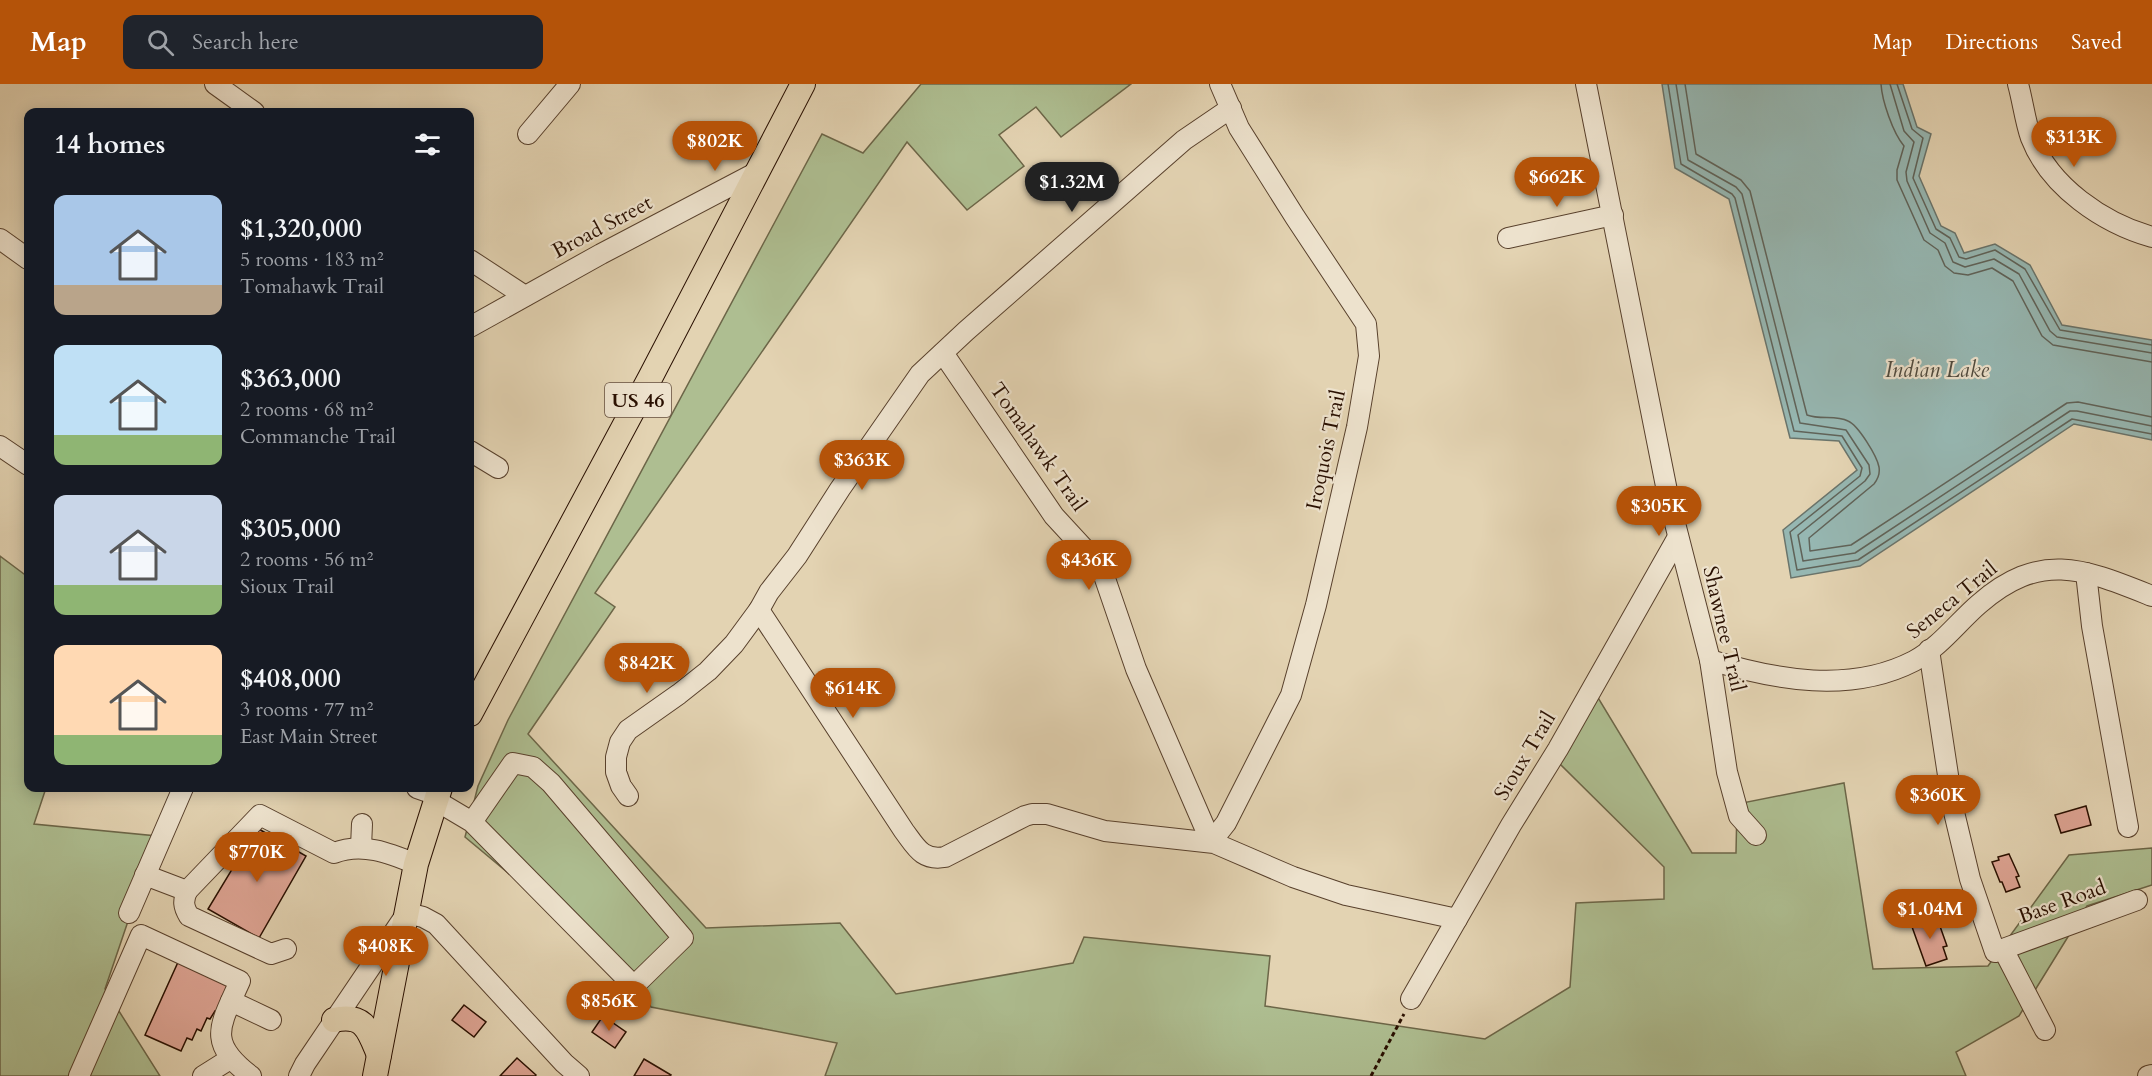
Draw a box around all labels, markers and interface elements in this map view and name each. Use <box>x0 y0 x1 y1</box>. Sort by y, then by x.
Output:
search box <box>123 15 543 69</box>
text: Map <box>30 23 87 61</box>
icon: search <box>144 26 177 59</box>
text: Search here <box>192 27 299 57</box>
text: Map <box>1872 28 1912 57</box>
text: Directions <box>1945 28 2038 57</box>
text: Saved <box>2071 28 2122 57</box>
pin: $313K <box>2032 117 2116 168</box>
pin: $802K <box>673 121 757 172</box>
text: $313K <box>2045 123 2103 150</box>
text: 14 homes <box>54 127 165 162</box>
text: $802K <box>686 127 744 154</box>
icon: filters <box>411 128 444 161</box>
pin: $662K <box>1515 157 1599 208</box>
pin: $1.32M <box>1023 162 1121 213</box>
text: $662K <box>1528 163 1586 190</box>
text: $1.32M <box>1039 168 1105 195</box>
street label: Broad Street <box>547 188 658 266</box>
text: $1,320,000 <box>240 211 362 246</box>
icon: home <box>102 219 174 291</box>
text: 5 rooms · 183 m² <box>240 246 384 273</box>
text: Tomahawk Trail <box>240 273 384 300</box>
water label: Indian Lake <box>1885 355 1990 385</box>
text: $363,000 <box>240 361 341 396</box>
icon: home <box>102 369 174 441</box>
street label: Tomahawk Trail <box>983 377 1093 517</box>
road number: US 46 <box>605 383 671 417</box>
street label: Iroquois Trail <box>1299 387 1353 513</box>
text: 2 rooms · 68 m² <box>240 396 373 423</box>
text: Commanche Trail <box>240 423 396 450</box>
pin: $363K <box>820 440 904 491</box>
text: $363K <box>833 446 891 473</box>
pin: $305K <box>1617 486 1701 537</box>
text: $305K <box>1630 492 1688 519</box>
text: $305,000 <box>240 511 341 546</box>
icon: home <box>102 519 174 591</box>
pin: $436K <box>1047 540 1131 591</box>
text: 2 rooms · 56 m² <box>240 546 373 573</box>
text: $436K <box>1060 546 1118 573</box>
street label: Seneca Trail <box>1900 554 2004 646</box>
street label: Shawnee Trail <box>1695 563 1753 695</box>
text: Sioux Trail <box>240 573 334 600</box>
pin: $842K <box>605 643 689 694</box>
text: $842K <box>618 649 676 676</box>
text: $408,000 <box>240 661 341 696</box>
pin: $614K <box>811 668 895 719</box>
icon: home <box>102 669 174 741</box>
text: $614K <box>824 674 882 701</box>
text: 3 rooms · 77 m² <box>240 696 373 723</box>
street label: Sioux Trail <box>1487 706 1563 806</box>
text: East Main Street <box>240 723 377 750</box>
pin: $360K <box>1896 775 1980 826</box>
text: $360K <box>1909 781 1967 808</box>
pin: $770K <box>215 832 299 883</box>
text: $770K <box>228 838 286 865</box>
street label: Base Road <box>2014 873 2110 931</box>
pin: $1.04M <box>1881 889 1979 940</box>
text: $1.04M <box>1897 895 1963 922</box>
pin: $408K <box>344 926 428 977</box>
text: $408K <box>357 932 415 959</box>
pin: $856K <box>567 981 651 1032</box>
text: $856K <box>580 987 638 1014</box>

